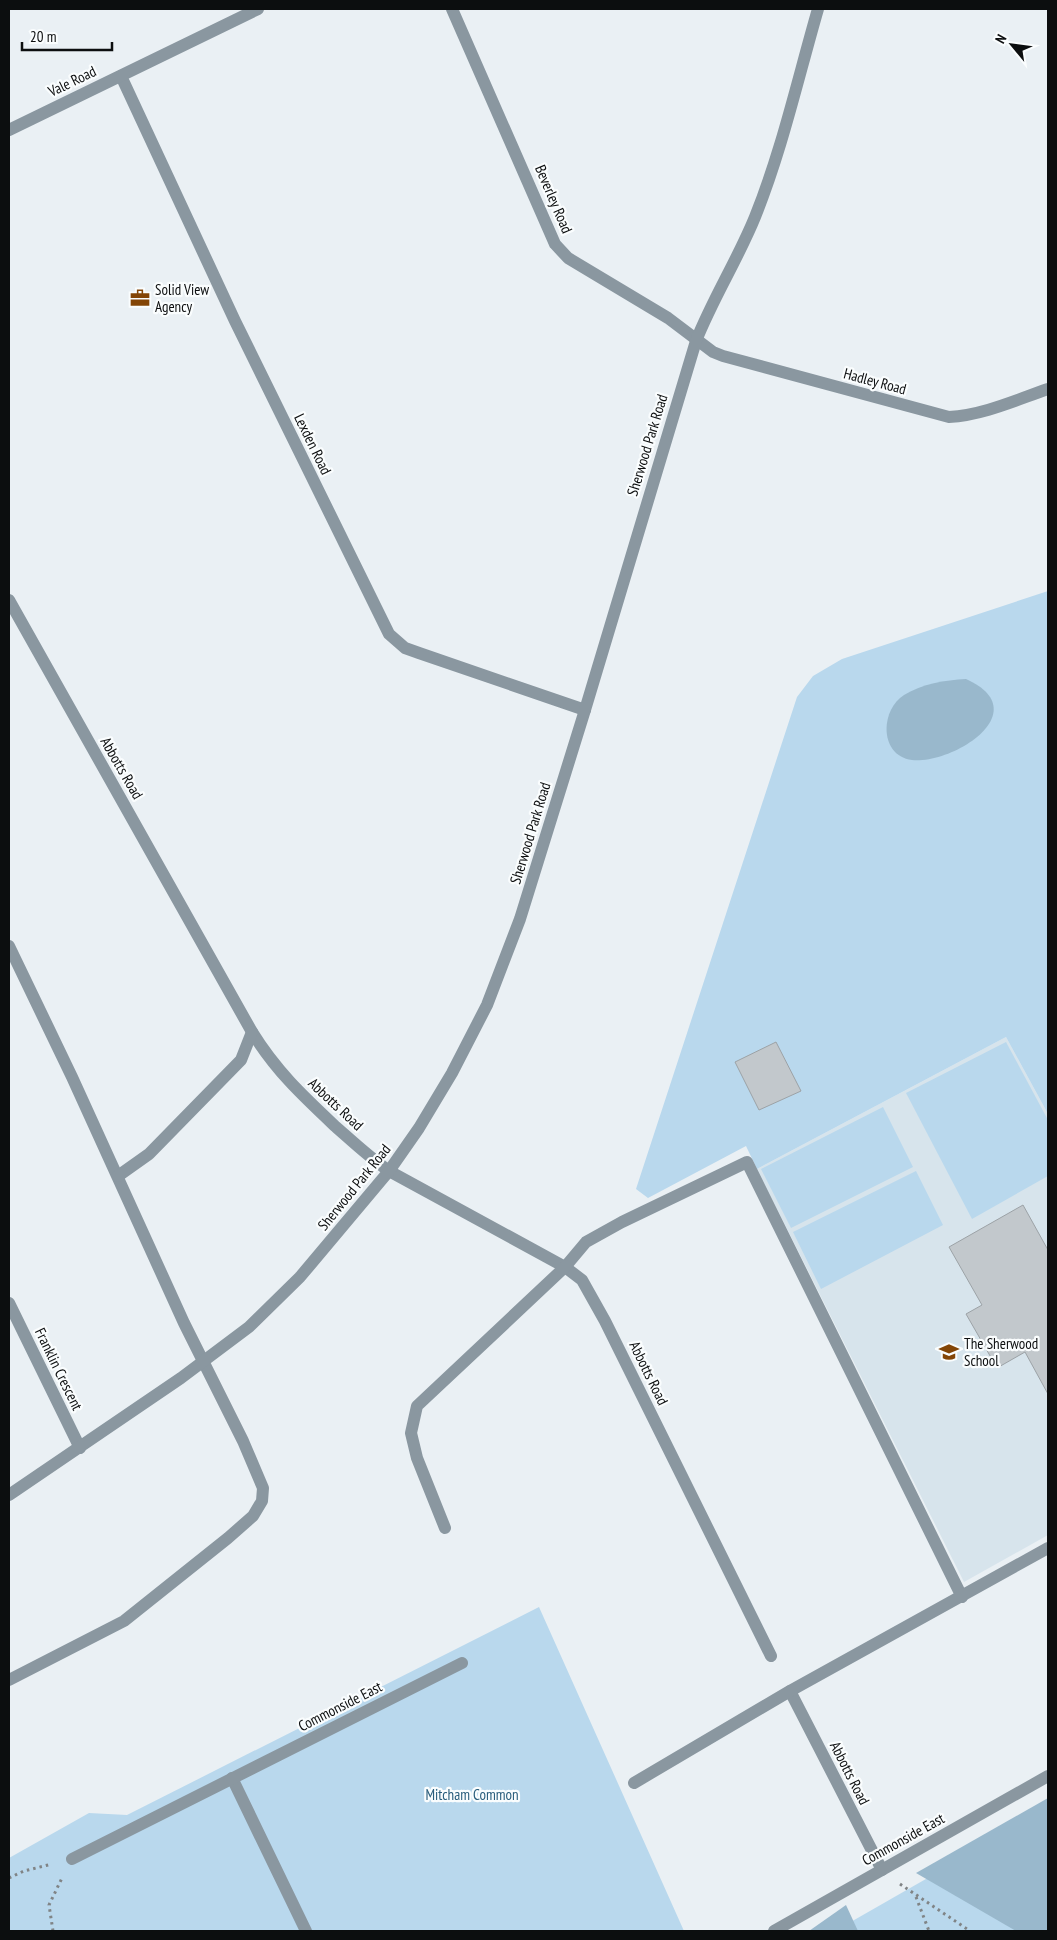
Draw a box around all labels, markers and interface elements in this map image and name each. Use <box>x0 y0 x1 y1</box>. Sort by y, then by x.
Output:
scale bar <box>22 20 112 52</box>
north arrow <box>987 20 1037 70</box>
text: 20 m <box>30 27 56 46</box>
text: N <box>991 31 1010 46</box>
street label: Vale Road <box>44 61 99 101</box>
street label: Beverley Road <box>531 162 577 236</box>
place label: Solid View Agency <box>155 280 209 316</box>
office icon: Solid View Agency <box>129 287 151 309</box>
street label: Hadley Road <box>842 364 908 398</box>
street label: Sherwood Park Road <box>623 392 671 498</box>
street label: Lexden Road <box>290 410 336 478</box>
street label: Abbotts Road <box>97 734 147 802</box>
street label: Sherwood Park Road <box>506 780 554 886</box>
street label: Abbotts Road <box>304 1074 368 1134</box>
street label: Sherwood Park Road <box>313 1140 395 1234</box>
street label: Franklin Crescent <box>31 1325 87 1413</box>
place label: The Sherwood School <box>964 1334 1038 1370</box>
street label: Abbotts Road <box>625 1338 673 1408</box>
school or university icon: The Sherwood School <box>938 1341 960 1363</box>
street label: Commonside East <box>295 1677 385 1735</box>
street label: Abbotts Road <box>826 1738 874 1808</box>
park label: Mitcham Common <box>425 1785 519 1804</box>
street label: Commonside East <box>858 1809 948 1869</box>

